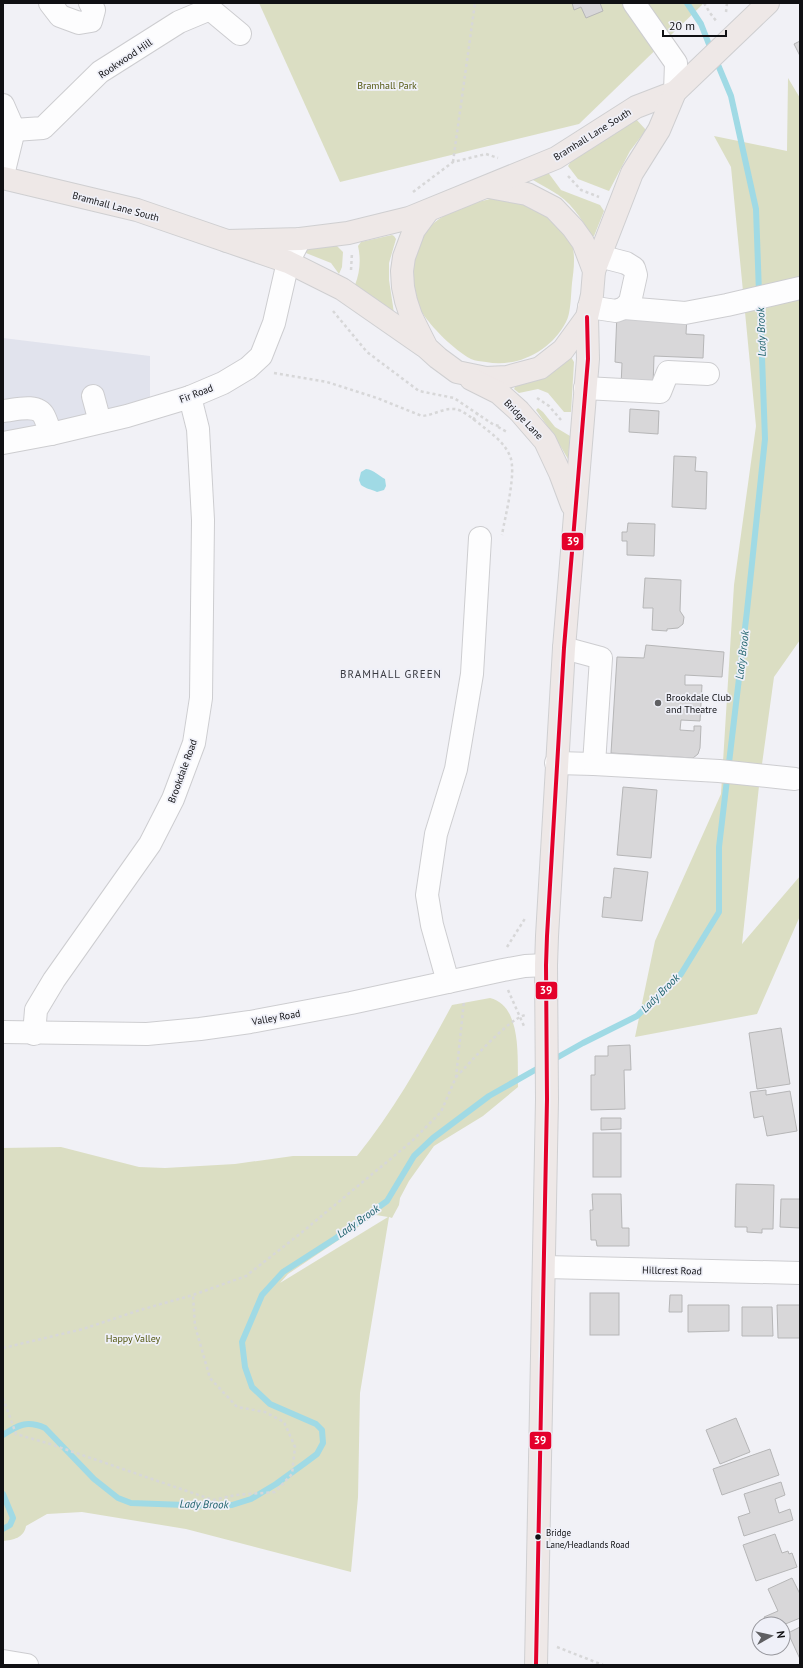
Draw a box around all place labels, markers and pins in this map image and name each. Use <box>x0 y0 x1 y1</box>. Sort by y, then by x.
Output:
place label: Brookdale Club and Theatre <box>666 691 731 716</box>
marker: Brookdale Club and Theatre <box>653 698 663 708</box>
place label: Bridge Lane/Headlands Road <box>546 1527 630 1550</box>
marker: Bridge Lane/Headlands Road <box>533 1532 543 1542</box>

